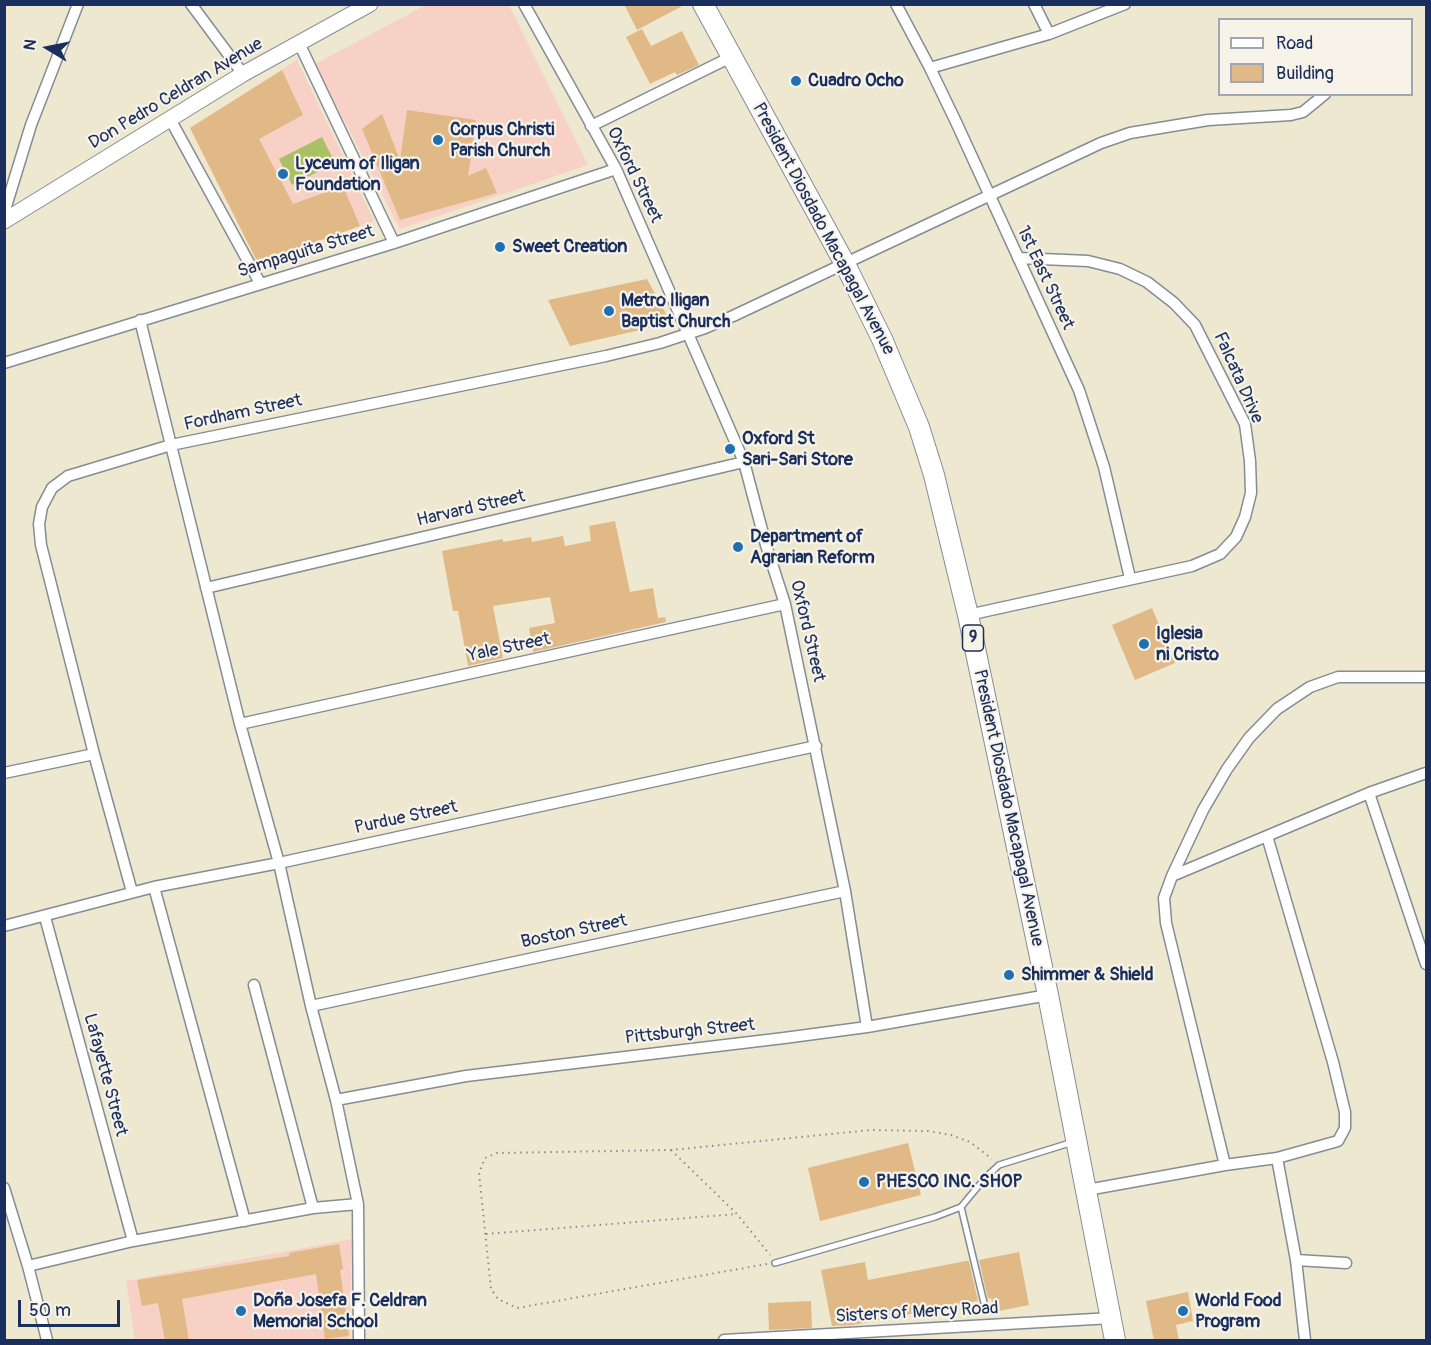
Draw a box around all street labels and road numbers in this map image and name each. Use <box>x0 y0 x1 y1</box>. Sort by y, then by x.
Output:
street label: Don Pedro Celdran Avenue <box>85 34 267 154</box>
street label: President Diosdado Macapagal Avenue <box>747 99 899 359</box>
street label: Oxford Street <box>602 124 666 226</box>
street label: Sampaguita Street <box>235 221 377 283</box>
street label: 1st East Street <box>1012 223 1078 333</box>
street label: Falcata Drive <box>1208 329 1268 427</box>
street label: Fordham Street <box>182 390 304 436</box>
street label: Harvard Street <box>415 486 527 532</box>
street label: Oxford Street <box>785 578 829 684</box>
road number: 9 <box>962 625 984 651</box>
street label: Yale Street <box>466 629 552 667</box>
street label: President Diosdado Macapagal Avenue <box>968 668 1048 948</box>
street label: Purdue Street <box>353 797 459 839</box>
street label: Boston Street <box>519 910 629 954</box>
street label: Lafayette Street <box>78 1011 132 1139</box>
street label: Pittsburgh Street <box>624 1014 756 1050</box>
street label: Sisters of Mercy Road <box>835 1298 999 1328</box>

